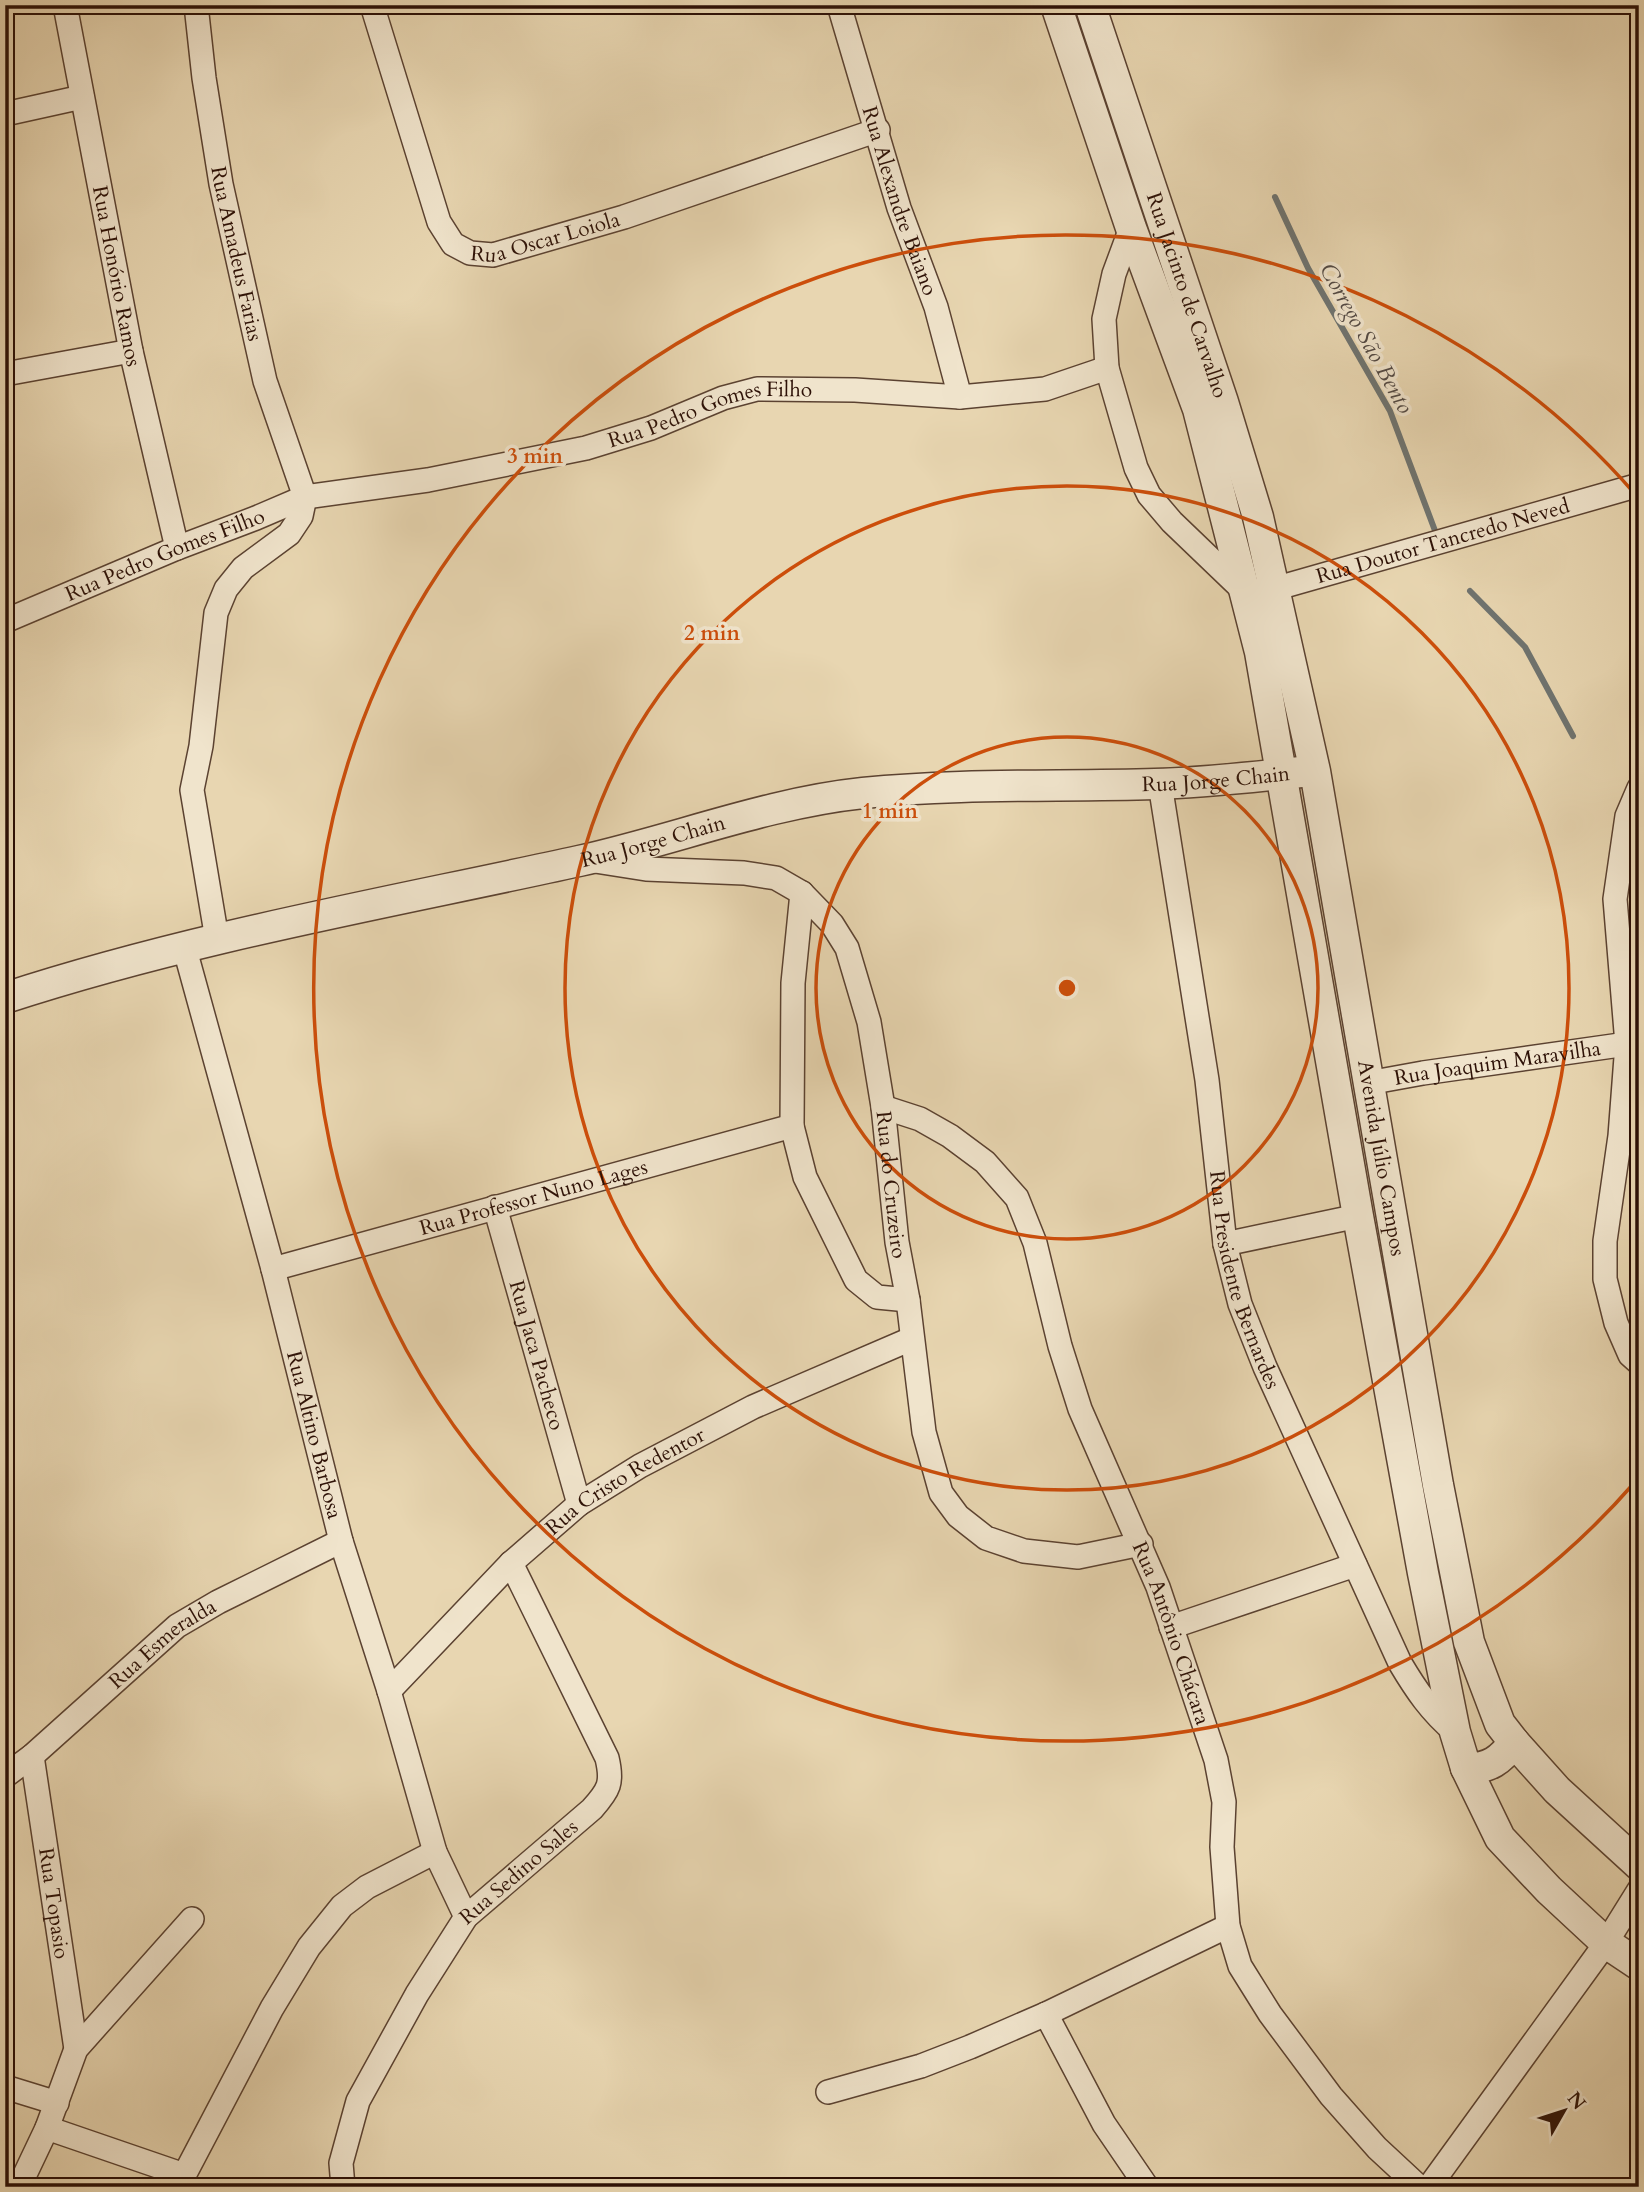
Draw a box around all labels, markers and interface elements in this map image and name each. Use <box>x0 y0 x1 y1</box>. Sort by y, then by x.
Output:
street label: Rua Alexandre Baiano <box>855 103 944 300</box>
street label: Rua Amadeus Farias <box>203 164 270 344</box>
street label: Rua Honório Ramos <box>85 183 148 369</box>
street label: Rua Jacinto de Carvalho <box>1139 189 1235 402</box>
street label: Rua Oscar Loiola <box>469 205 623 270</box>
water label: Corrego São Bento <box>1312 257 1421 419</box>
street label: Rua Pedro Gomes Filho <box>604 375 812 455</box>
text: 3 min <box>507 442 563 471</box>
street label: Rua Doutor Tancredo Neved <box>1313 492 1573 591</box>
street label: Rua Pedro Gomes Filho <box>61 502 269 609</box>
text: 2 min <box>684 619 740 648</box>
street label: Rua Jorge Chain <box>1141 759 1291 799</box>
text: 1 min <box>862 797 918 826</box>
street label: Rua Jorge Chain <box>578 808 729 875</box>
centre of rings <box>1055 976 1079 1000</box>
street label: Rua Joaquim Maravilha <box>1392 1034 1603 1093</box>
street label: Avenida Júlio Campos <box>1350 1058 1412 1258</box>
street label: Rua do Cruzeiro <box>868 1110 914 1261</box>
street label: Rua Professor Nuno Lages <box>416 1153 651 1243</box>
street label: Rua Presidente Bernardes <box>1202 1169 1287 1394</box>
street label: Rua Jaca Pacheco <box>501 1277 571 1434</box>
street label: Rua Altino Barbosa <box>279 1348 349 1522</box>
street label: Rua Cristo Redentor <box>539 1421 710 1542</box>
street label: Rua Antônio Chácara <box>1125 1537 1217 1729</box>
street label: Rua Esmeralda <box>102 1592 222 1696</box>
street label: Rua Sedino Sales <box>453 1813 585 1932</box>
street label: Rua Topasio <box>31 1846 76 1961</box>
north arrow <box>1528 2076 1598 2146</box>
text: N <box>1561 2086 1592 2116</box>

